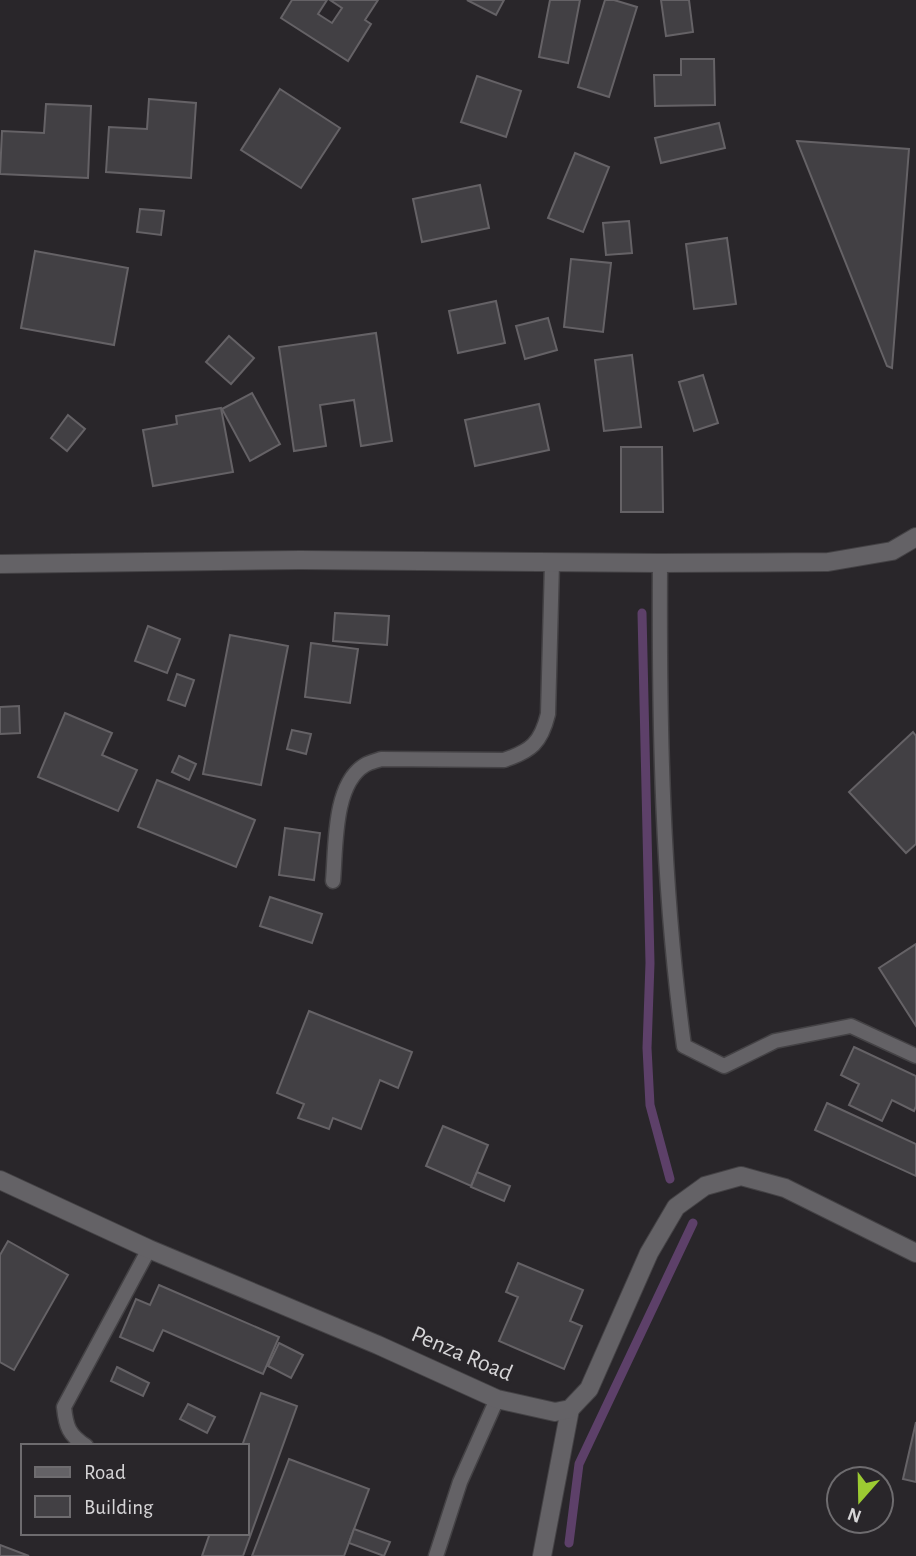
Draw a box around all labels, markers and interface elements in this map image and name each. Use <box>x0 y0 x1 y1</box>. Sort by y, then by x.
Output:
street label: Penza Road <box>408 1322 516 1386</box>
legend <box>21 1444 248 1535</box>
text: Road <box>84 1462 126 1483</box>
north arrow <box>825 1465 895 1535</box>
text: Building <box>84 1497 154 1518</box>
text: N <box>845 1503 864 1526</box>

